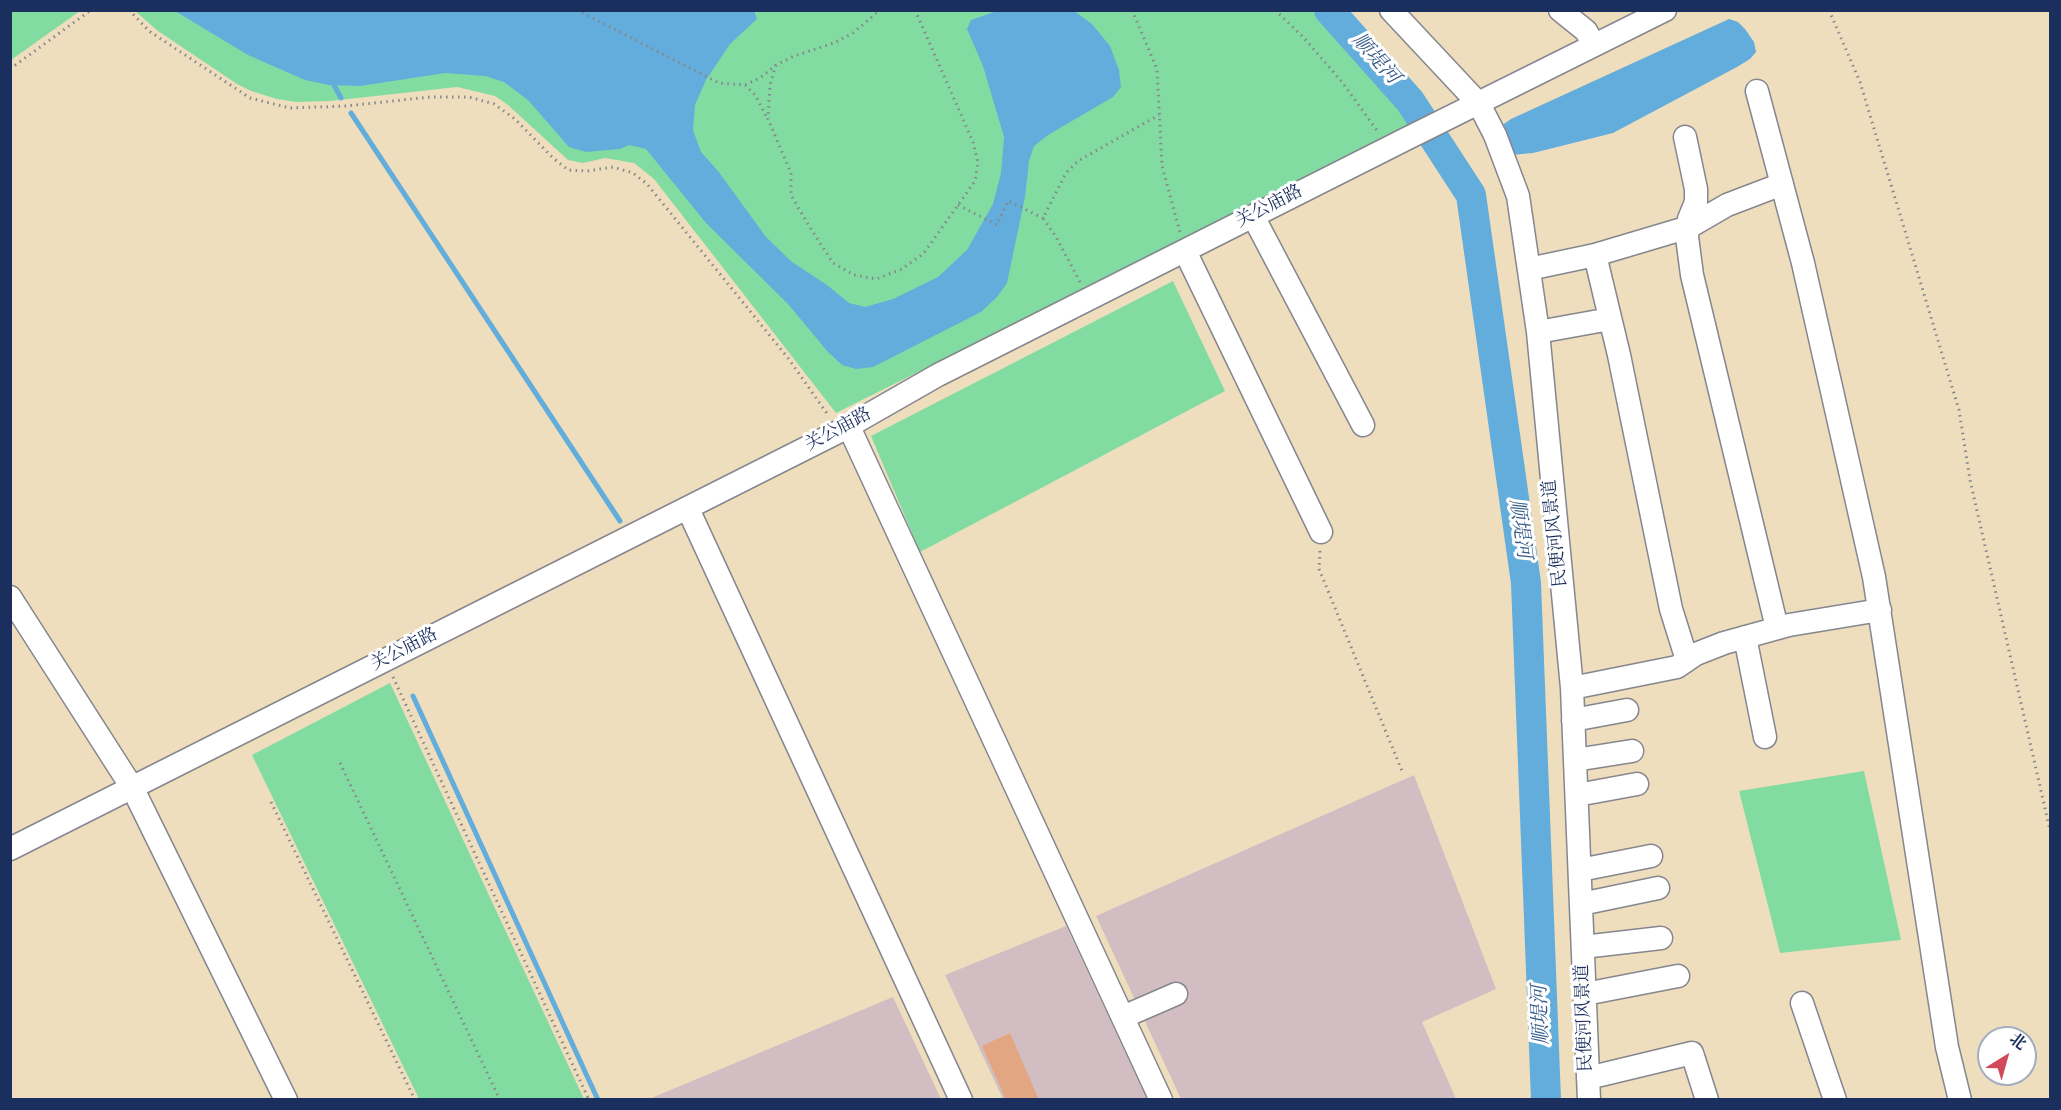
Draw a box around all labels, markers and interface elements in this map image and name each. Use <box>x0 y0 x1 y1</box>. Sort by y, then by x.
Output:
water label: 顺堤河 <box>1345 30 1403 90</box>
street label: 关公庙路 <box>1233 182 1307 234</box>
street label: 关公庙路 <box>802 405 876 457</box>
street label: 民便河风景道 <box>1541 478 1573 588</box>
water label: 顺堤河 <box>1502 498 1534 560</box>
street label: 关公庙路 <box>368 625 442 677</box>
street label: 民便河风景道 <box>1573 964 1599 1072</box>
water label: 顺堤河 <box>1530 985 1556 1045</box>
north arrow <box>1977 1026 2037 1086</box>
text: 北 <box>2004 1029 2030 1057</box>

